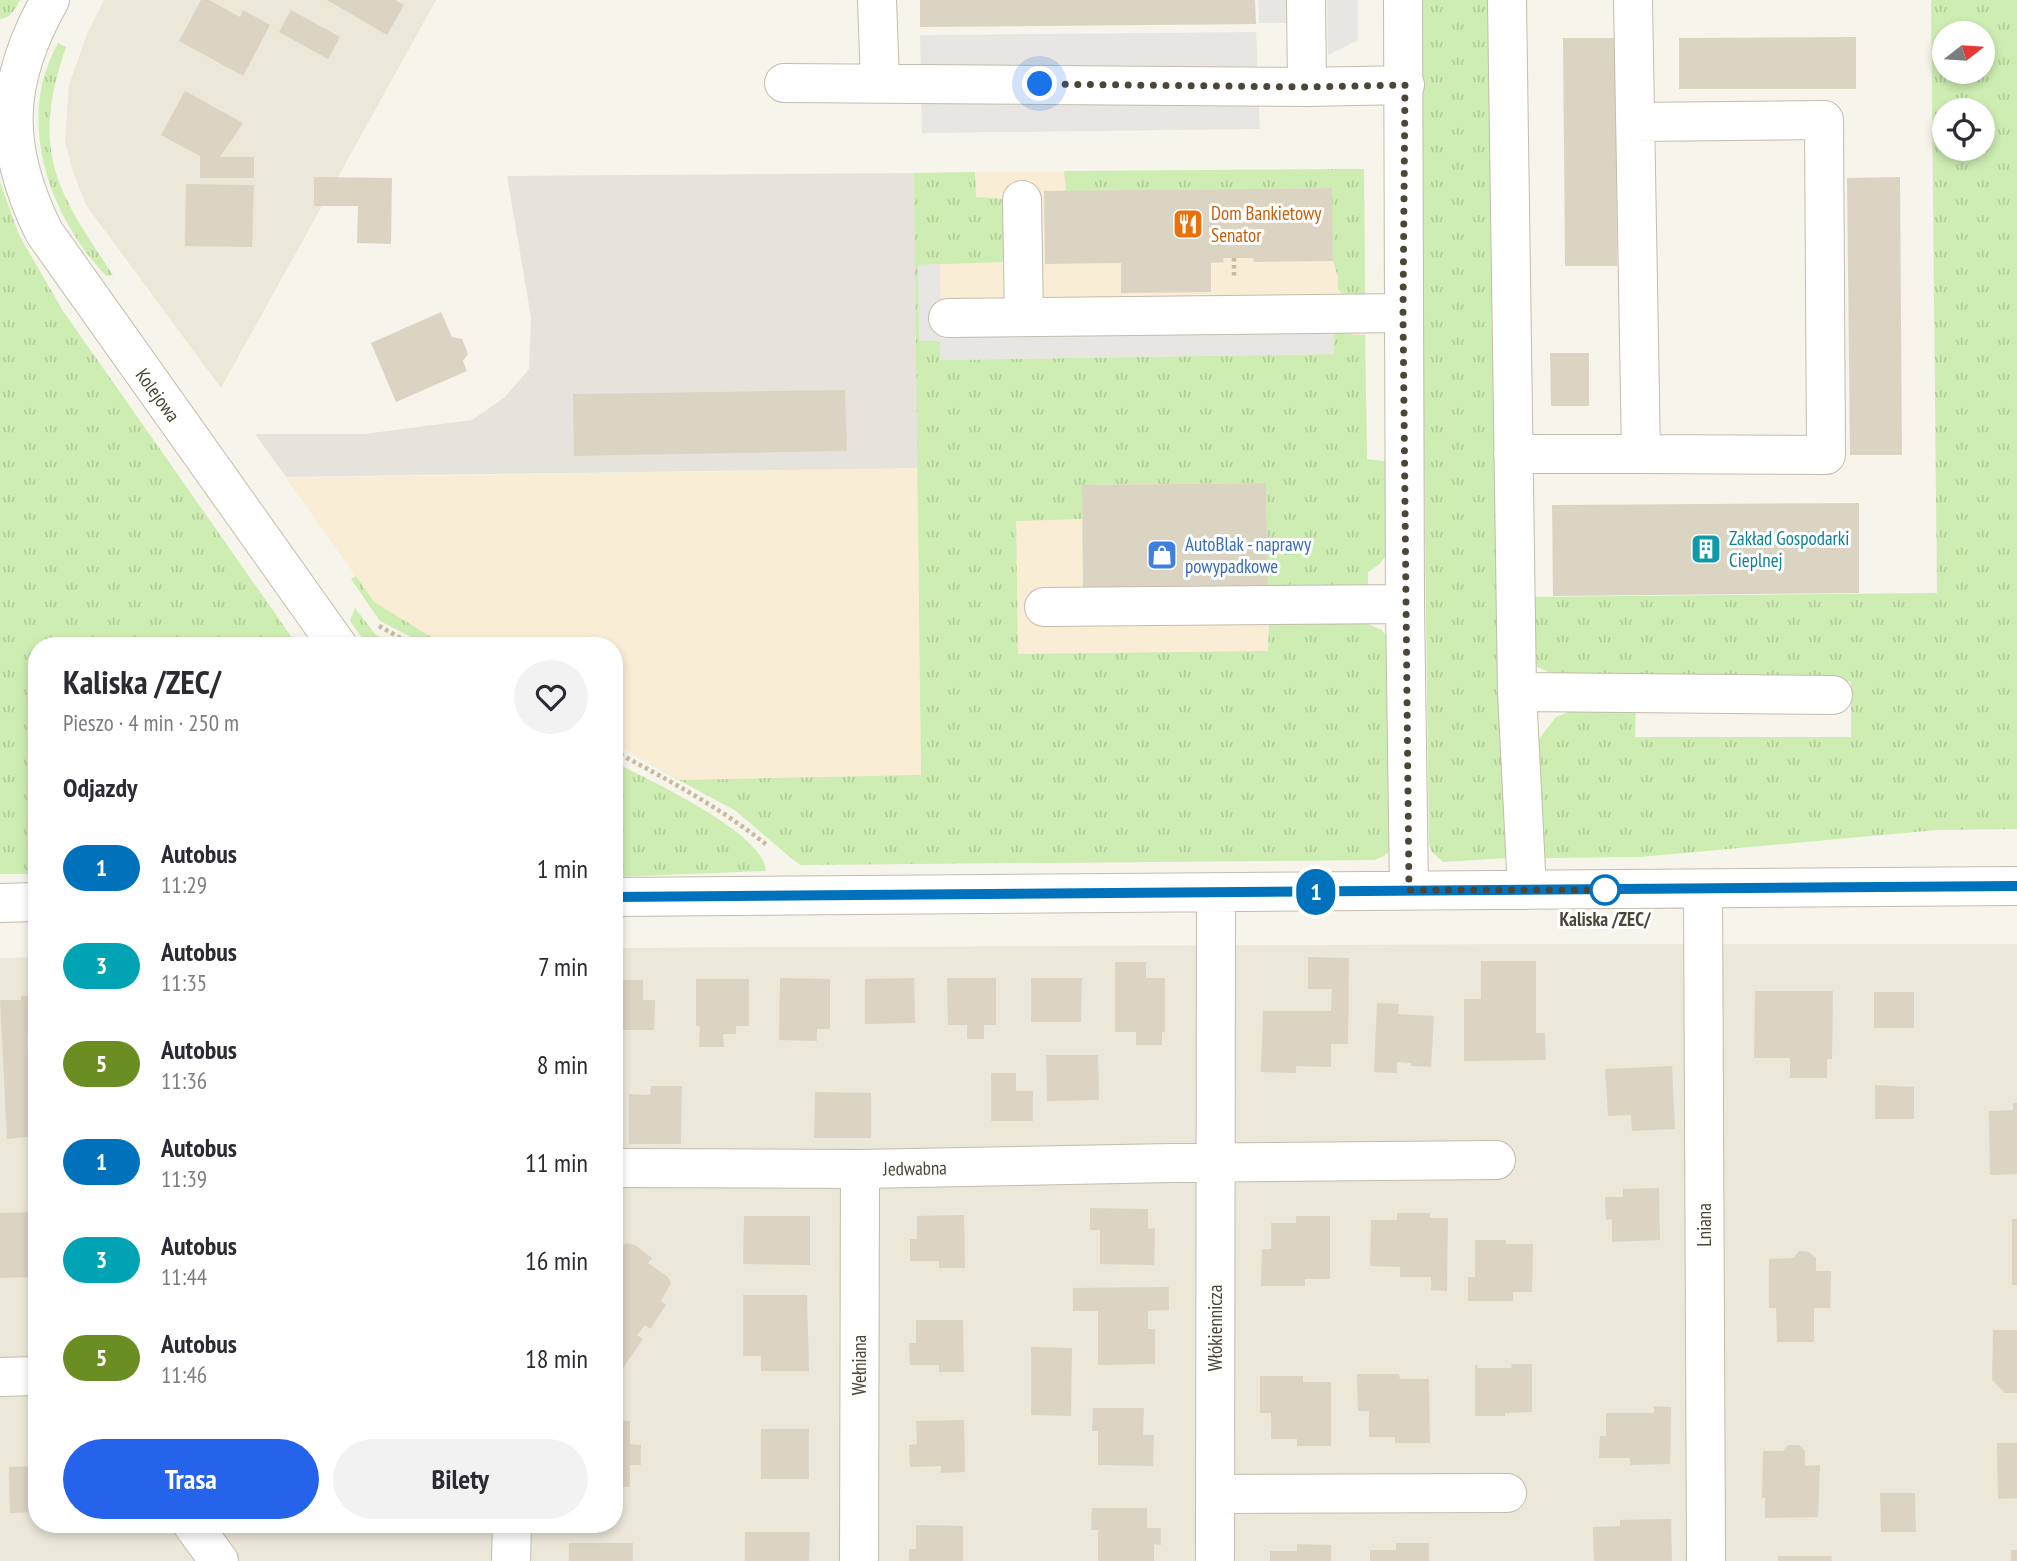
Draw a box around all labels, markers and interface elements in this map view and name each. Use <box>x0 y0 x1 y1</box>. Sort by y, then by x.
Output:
north arrow <box>1932 21 1995 84</box>
map controls <box>1932 21 1995 161</box>
your location <box>1022 66 1057 101</box>
button: locate <box>1932 98 1995 161</box>
place label: Dom Bankietowy Senator <box>1211 201 1322 247</box>
restaurant icon: Dom Bankietowy Senator <box>1171 207 1205 241</box>
street label: Kolejowa <box>131 364 185 426</box>
place label: Zakład Gospodarki Cieplnej <box>1729 526 1849 572</box>
place label: AutoBlak - naprawy powypadkowe <box>1185 532 1312 578</box>
building icon: Zakład Gospodarki Cieplnej <box>1689 532 1723 566</box>
shop icon: AutoBlak - naprawy powypadkowe <box>1145 538 1179 572</box>
text: Kaliska /ZEC/ <box>63 660 221 703</box>
button: heart <box>514 660 588 734</box>
text: Pieszo · 4 min · 250 m <box>63 708 239 737</box>
text: Odjazdy <box>63 771 137 804</box>
text: Autobus <box>161 837 237 870</box>
text: 1 <box>96 852 107 883</box>
text: 1 min <box>537 852 588 885</box>
line badge: 1 <box>1293 869 1339 915</box>
text: 11:29 <box>161 870 207 899</box>
marker: Kaliska /ZEC/ <box>1590 875 1620 905</box>
text: 1 <box>1310 876 1322 907</box>
place label: Kaliska /ZEC/ <box>1559 907 1651 931</box>
text: Autobus <box>161 935 237 968</box>
text: 3 <box>96 950 107 981</box>
text: 7 min <box>538 950 588 983</box>
text: 11:35 <box>161 968 207 997</box>
text: Autobus <box>161 1033 237 1066</box>
text: 5 <box>96 1048 107 1079</box>
text: 8 min <box>537 1048 588 1081</box>
text: 11:36 <box>161 1066 207 1095</box>
text: Autobus <box>161 1131 237 1164</box>
text: 1 <box>96 1146 107 1177</box>
text: 11 min <box>525 1146 588 1179</box>
street label: Jedwabna <box>882 1155 947 1181</box>
text: 11:39 <box>161 1164 207 1193</box>
street label: Lniana <box>1692 1203 1716 1247</box>
text: Autobus <box>161 1229 237 1262</box>
text: 3 <box>96 1244 107 1275</box>
text: 16 min <box>525 1244 588 1277</box>
text: 11:44 <box>161 1262 207 1291</box>
street label: Włókiennicza <box>1203 1285 1227 1371</box>
text: Autobus <box>161 1327 237 1360</box>
street label: Wełniana <box>847 1335 871 1395</box>
text: 5 <box>96 1342 107 1373</box>
text: 18 min <box>525 1342 588 1375</box>
text: 11:46 <box>161 1360 207 1389</box>
button: Trasa <box>63 1439 319 1519</box>
button: Bilety <box>333 1439 588 1519</box>

